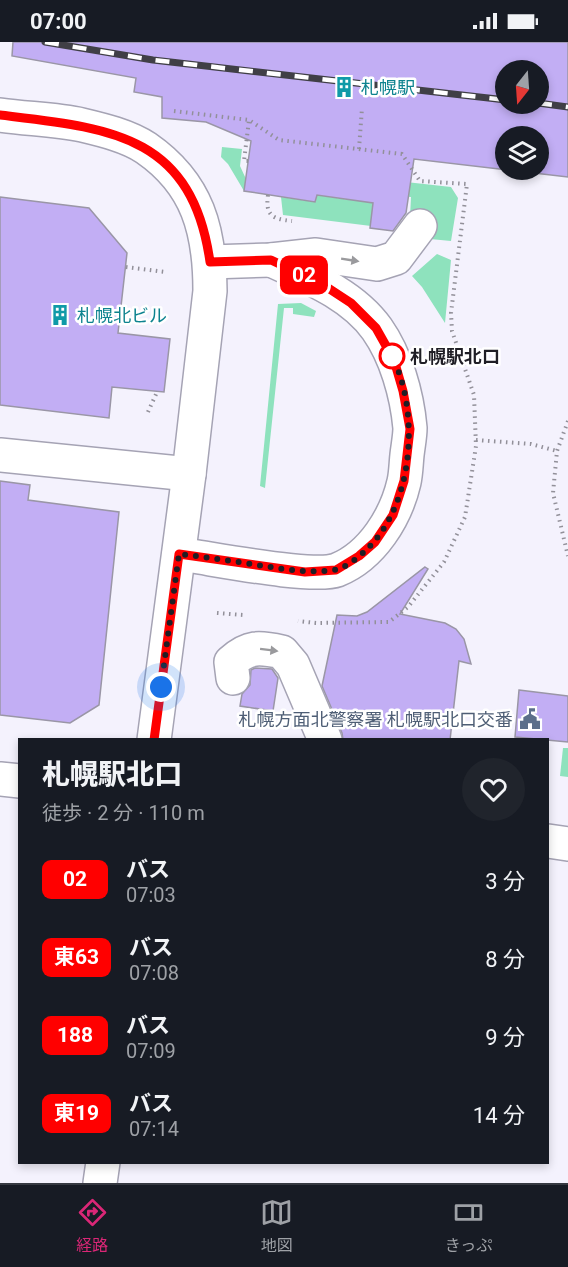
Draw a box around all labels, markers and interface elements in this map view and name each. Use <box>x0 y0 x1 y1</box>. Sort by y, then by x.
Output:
text: 07:00 <box>30 9 87 34</box>
north arrow <box>495 60 549 114</box>
map controls <box>495 60 549 180</box>
building icon: 札幌駅 <box>332 75 356 99</box>
place label: 札幌駅 <box>361 77 415 98</box>
button: layers <box>495 126 549 180</box>
line badge: 02 <box>277 256 331 294</box>
one-way arrow <box>340 256 359 265</box>
text: 02 <box>292 263 316 287</box>
building icon: 札幌北ビル <box>48 303 72 327</box>
place label: 札幌北ビル <box>77 305 167 326</box>
marker: 札幌駅北口 <box>379 343 405 369</box>
place label: 札幌駅北口 <box>410 346 500 367</box>
one-way arrow <box>260 645 279 654</box>
your location <box>146 672 176 702</box>
public building icon: 札幌方面北警察署 札幌駅北口交番 <box>518 707 542 731</box>
place label: 札幌方面北警察署 札幌駅北口交番 <box>239 709 513 730</box>
text: 札幌駅北口 <box>42 758 182 791</box>
button: heart <box>462 758 525 821</box>
text: 徒歩 · 2 分 · 110 m <box>42 801 205 825</box>
text: バス <box>126 857 170 882</box>
text: 02 <box>63 867 87 891</box>
text: 3 分 <box>485 869 525 894</box>
text: 07:03 <box>126 883 176 907</box>
text: バス <box>129 935 173 960</box>
text: 東63 <box>54 945 99 969</box>
text: 8 分 <box>485 947 525 972</box>
text: 07:08 <box>129 961 179 985</box>
text: バス <box>126 1013 170 1038</box>
text: 188 <box>57 1023 93 1047</box>
text: 9 分 <box>485 1025 525 1050</box>
text: 07:09 <box>126 1039 176 1063</box>
text: バス <box>129 1091 173 1116</box>
text: 東19 <box>54 1101 99 1125</box>
text: 14 分 <box>473 1103 525 1128</box>
text: 07:14 <box>129 1117 179 1141</box>
tab: 経路 <box>76 1196 109 1256</box>
tab: 地図 <box>260 1196 293 1256</box>
tab: きっぷ <box>445 1196 492 1256</box>

